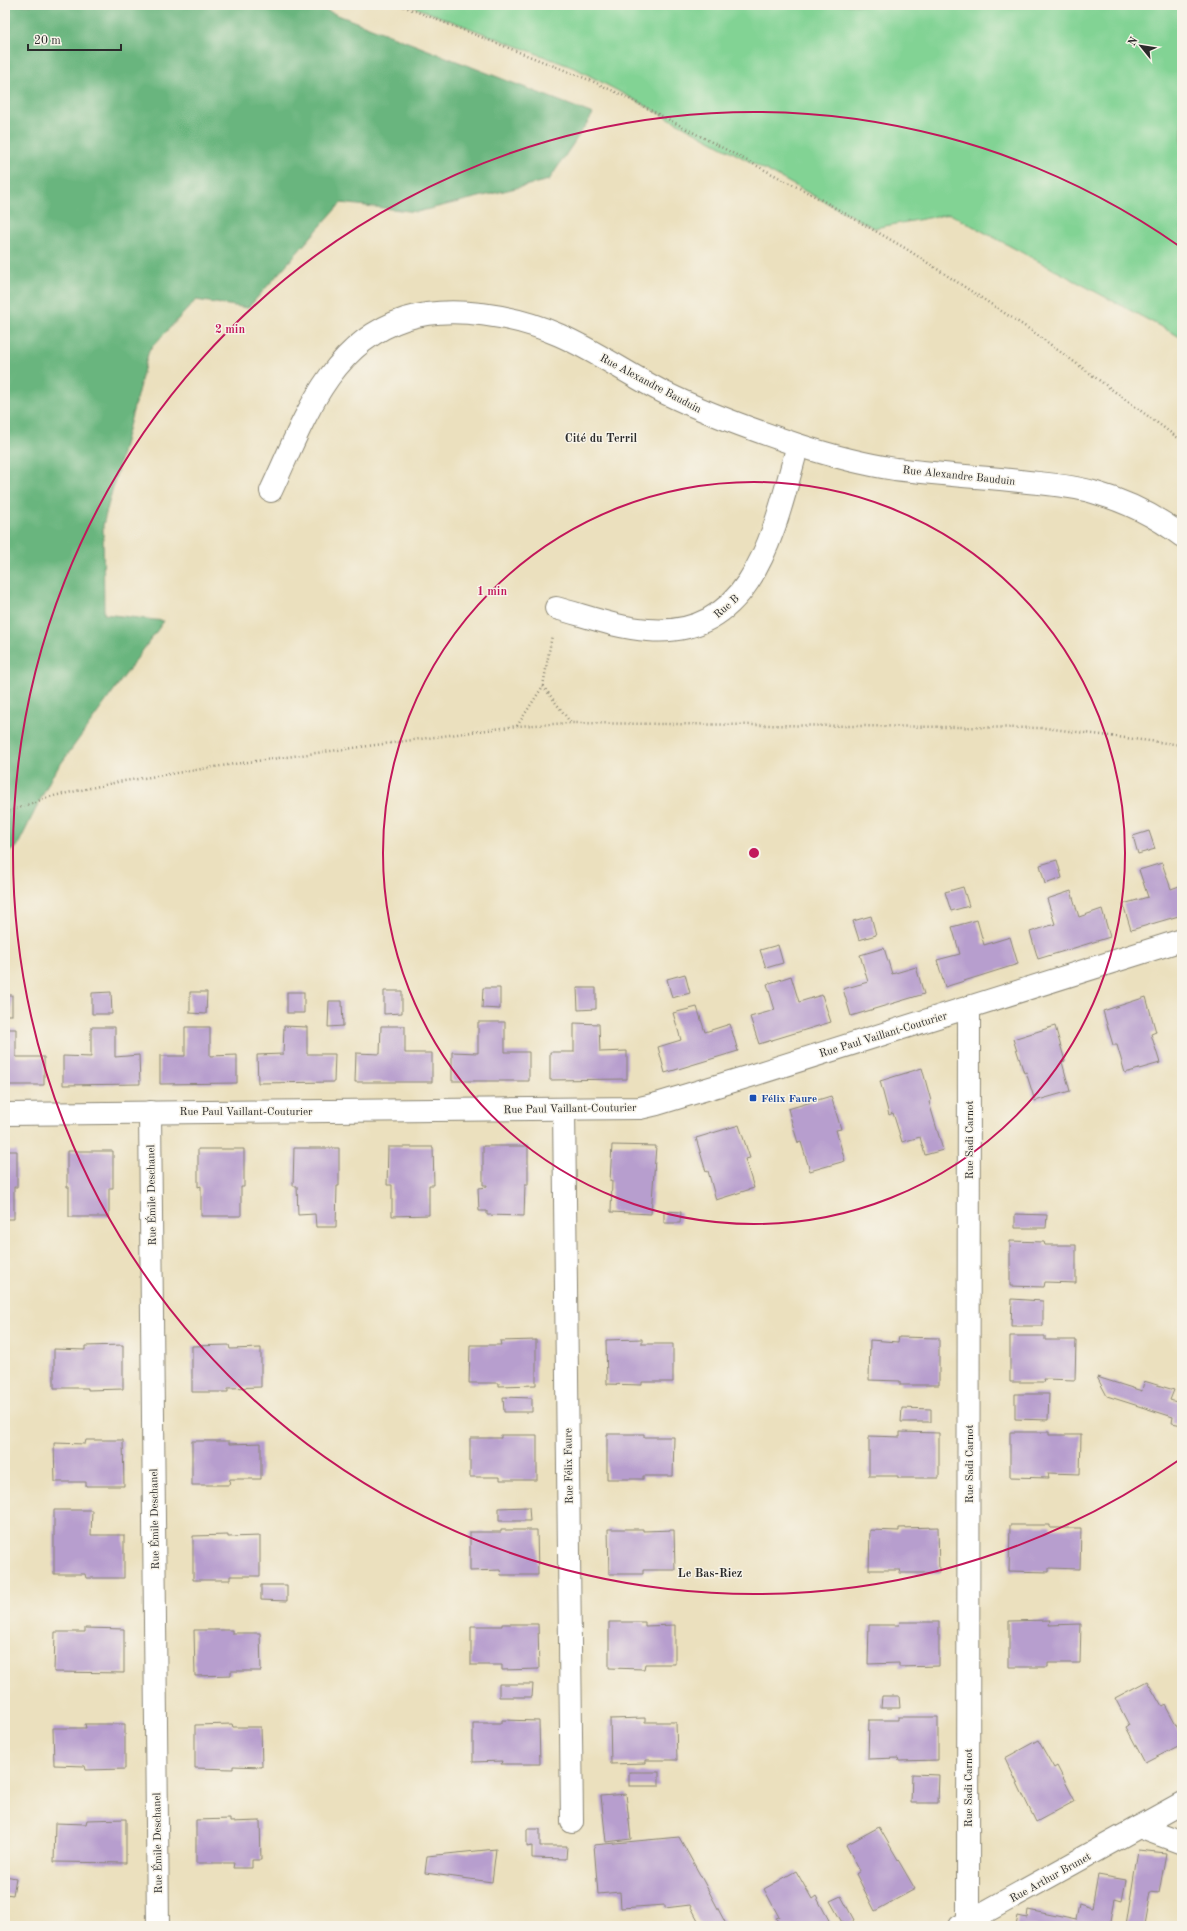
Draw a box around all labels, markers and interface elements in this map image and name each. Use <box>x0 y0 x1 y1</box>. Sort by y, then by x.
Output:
scale bar <box>28 26 121 52</box>
north arrow <box>1121 26 1161 66</box>
text: 20 m <box>34 35 61 47</box>
text: N <box>1127 35 1141 48</box>
text: 2 min <box>215 324 245 336</box>
street label: Rue Alexandre Bauduin <box>598 353 703 416</box>
district label: Cité du Terril <box>565 433 638 445</box>
street label: Rue Alexandre Bauduin <box>902 465 1016 488</box>
text: 1 min <box>477 586 507 598</box>
street label: Rue B <box>712 593 742 621</box>
centre of rings <box>747 846 761 860</box>
street label: Rue Paul Vaillant-Couturier <box>818 1011 949 1060</box>
marker: Félix Faure <box>748 1093 758 1103</box>
place label: Félix Faure <box>761 1094 817 1105</box>
street label: Rue Sadi Carnot <box>965 1101 976 1179</box>
street label: Rue Paul Vaillant-Couturier <box>503 1103 637 1116</box>
street label: Rue Paul Vaillant-Couturier <box>180 1107 313 1118</box>
street label: Rue Émile Deschanel <box>144 1144 159 1246</box>
street label: Rue Sadi Carnot <box>965 1425 976 1503</box>
street label: Rue Félix Faure <box>563 1428 576 1504</box>
street label: Rue Émile Deschanel <box>147 1468 162 1570</box>
district label: Le Bas-Riez <box>678 1568 742 1580</box>
street label: Rue Sadi Carnot <box>964 1749 975 1827</box>
street label: Rue Émile Deschanel <box>150 1792 165 1894</box>
street label: Rue Arthur Brunet <box>1008 1851 1093 1905</box>

